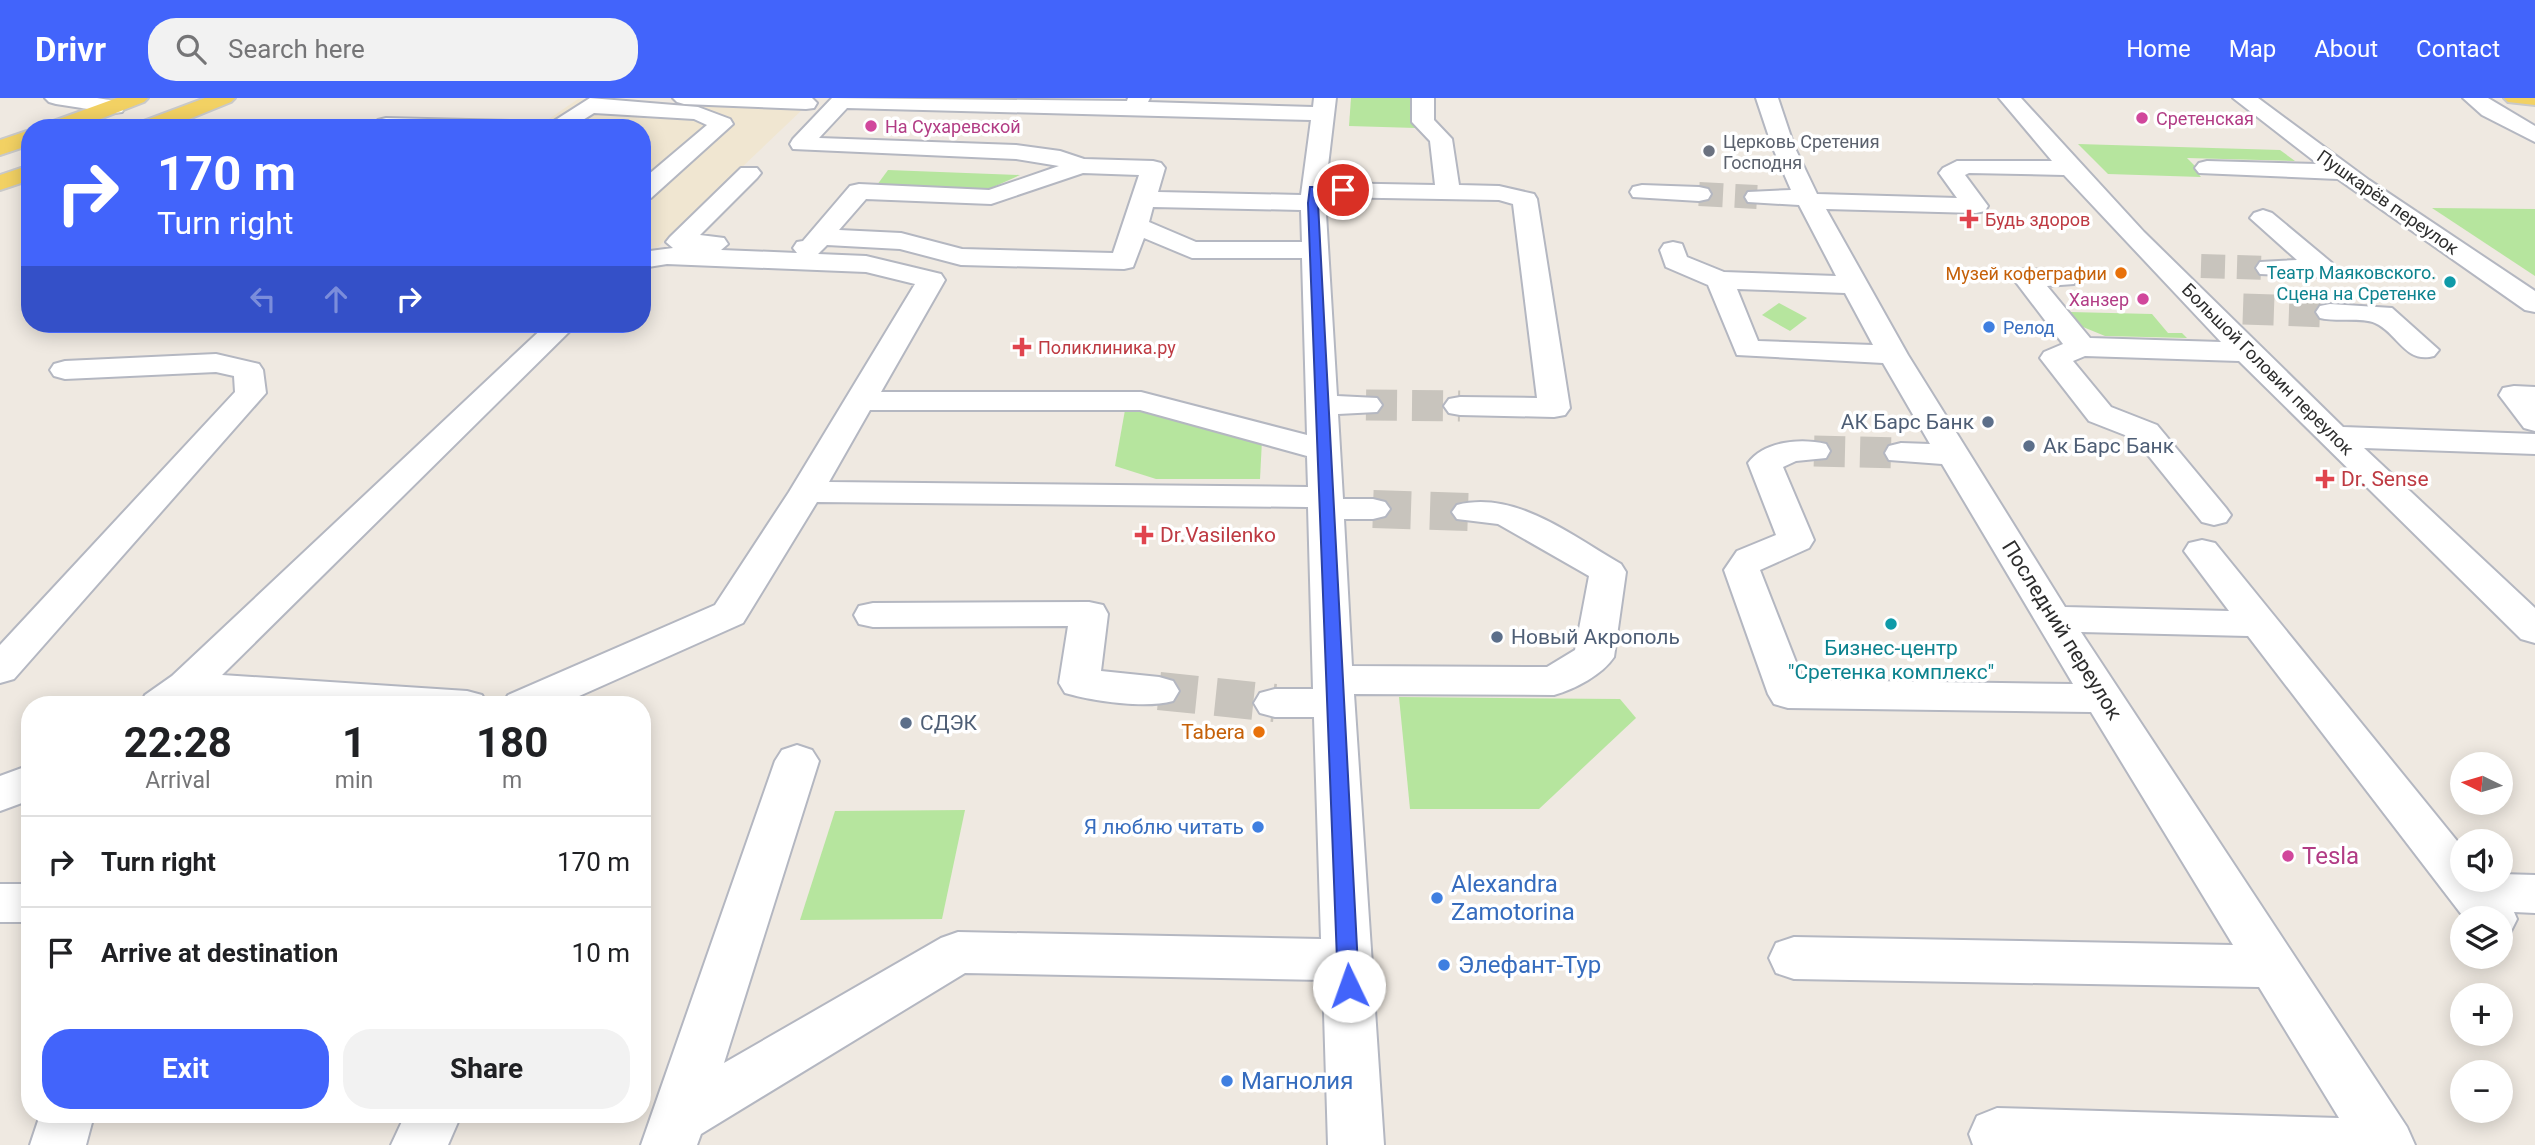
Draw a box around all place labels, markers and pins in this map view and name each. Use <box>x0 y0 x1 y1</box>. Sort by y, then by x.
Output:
place label: Сретенская <box>2156 108 2254 129</box>
marker: Сретенская <box>2134 110 2150 126</box>
place label: На Сухаревской <box>885 116 1021 137</box>
marker: На Сухаревской <box>863 118 879 134</box>
place label: Церковь Сретения Господня <box>1723 131 1880 173</box>
marker: Церковь Сретения Господня <box>1701 143 1717 159</box>
pin <box>1313 160 1373 220</box>
marker: Будь здоров <box>1959 209 1979 229</box>
place label: Будь здоров <box>1985 209 2090 230</box>
place label: Театр Маяковского. Сцена на Сретенке <box>2267 262 2436 304</box>
place label: Музей кофеграфии <box>1946 263 2107 284</box>
marker: Музей кофеграфии <box>2113 265 2129 281</box>
marker: Театр Маяковского. Сцена на Сретенке <box>2442 274 2458 290</box>
place label: Ханзер <box>2069 289 2129 310</box>
marker: Ханзер <box>2135 291 2151 307</box>
place label: Релод <box>2003 317 2055 338</box>
marker: Релод <box>1981 319 1997 335</box>
marker: Поликлиника.ру <box>1012 337 1032 357</box>
place label: Поликлиника.ру <box>1038 337 1176 358</box>
place label: АК Барс Банк <box>1841 410 1975 434</box>
marker: АК Барс Банк <box>1980 414 1996 430</box>
place label: Ак Барс Банк <box>2043 434 2175 458</box>
marker: Ак Барс Банк <box>2021 438 2037 454</box>
place label: Dr. Sense <box>2341 467 2429 491</box>
marker: Dr. Sense <box>2315 469 2335 489</box>
place label: Dr.Vasilenko <box>1160 523 1276 547</box>
marker: Dr.Vasilenko <box>1134 525 1154 545</box>
marker: Бизнес-центр "Сретенка комплекс" <box>1883 616 1899 632</box>
place label: Новый Акрополь <box>1511 625 1680 649</box>
marker: Новый Акрополь <box>1489 629 1505 645</box>
place label: Бизнес-центр "Сретенка комплекс" <box>1788 636 1994 684</box>
place label: СДЭК <box>920 711 978 735</box>
marker: СДЭК <box>898 715 914 731</box>
place label: Tabera <box>1181 720 1245 744</box>
marker: Tabera <box>1251 724 1267 740</box>
place label: Я люблю читать <box>1084 815 1244 839</box>
marker: Я люблю читать <box>1250 819 1266 835</box>
place label: Tesla <box>2302 842 2359 870</box>
marker: Tesla <box>2280 848 2296 864</box>
place label: Alexandra Zamotorina <box>1451 870 1575 926</box>
marker: Alexandra Zamotorina <box>1429 890 1445 906</box>
place label: Элефант-Тур <box>1458 951 1601 979</box>
marker: Элефант-Тур <box>1436 957 1452 973</box>
place label: Магнолия <box>1241 1067 1353 1095</box>
marker: Магнолия <box>1219 1073 1235 1089</box>

